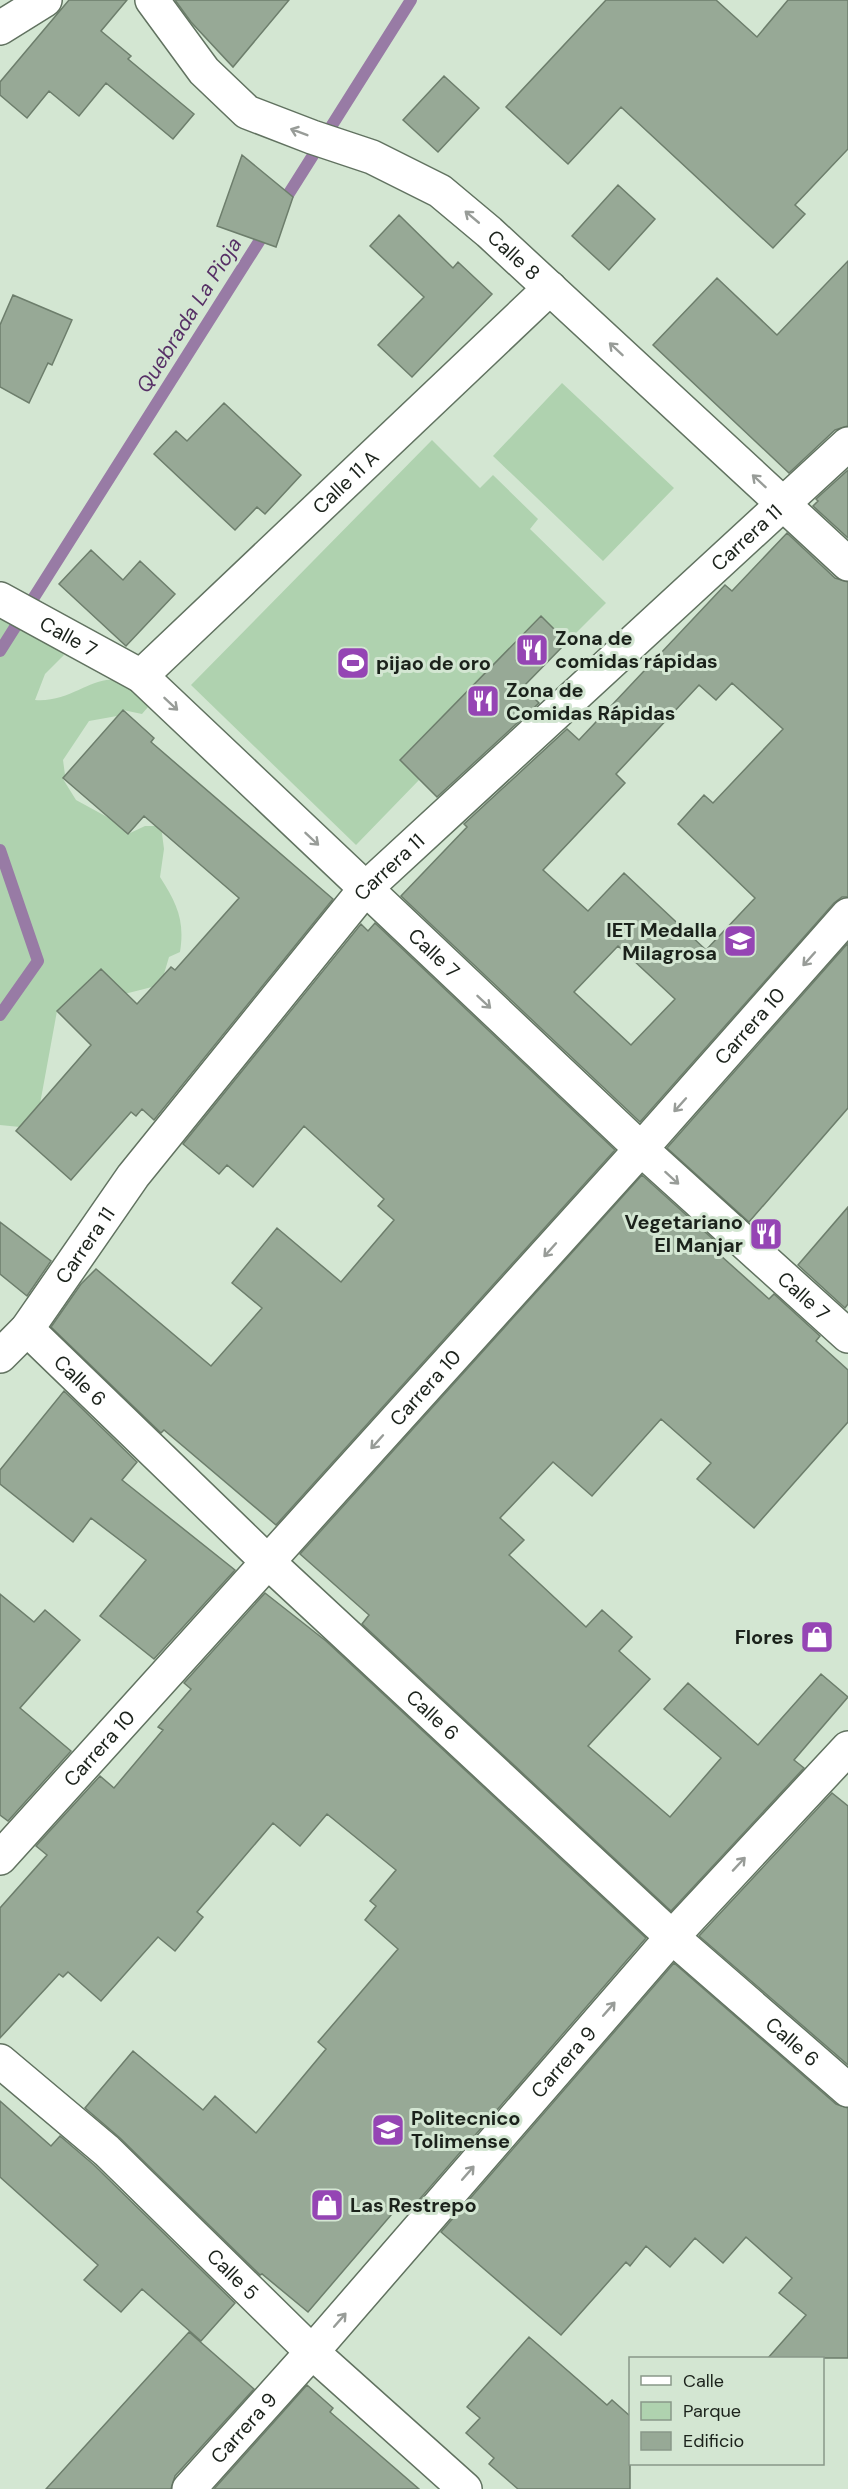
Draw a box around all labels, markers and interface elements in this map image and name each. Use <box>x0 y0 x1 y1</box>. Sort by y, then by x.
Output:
one-way arrow <box>290 126 308 137</box>
one-way arrow <box>464 211 480 224</box>
street label: Calle 8 <box>482 224 546 286</box>
water label: Quebrada La Pioja <box>130 232 248 398</box>
one-way arrow <box>608 342 623 356</box>
street label: Calle 11 A <box>307 444 384 520</box>
one-way arrow <box>752 475 767 489</box>
street label: Carrera 11 <box>706 498 787 577</box>
street label: Calle 7 <box>35 610 102 663</box>
place label: Zona de comidas rápidas <box>555 625 718 674</box>
restaurant icon: Zona de comidas rápidas <box>514 632 550 668</box>
sports icon: pijao de oro <box>335 645 371 681</box>
place label: pijao de oro <box>376 650 491 676</box>
place label: Zona de Comidas Rápidas <box>506 677 675 726</box>
restaurant icon: Zona de Comidas Rápidas <box>465 683 501 719</box>
one-way arrow <box>163 697 178 712</box>
street label: Carrera 11 <box>348 828 430 906</box>
one-way arrow <box>305 831 320 846</box>
place label: IET Medalla Milagrosa <box>606 917 717 966</box>
street label: Calle 7 <box>403 923 465 984</box>
school or university icon: IET Medalla Milagrosa <box>722 923 758 959</box>
one-way arrow <box>802 951 816 966</box>
street label: Carrera 10 <box>709 982 791 1070</box>
one-way arrow <box>477 994 492 1009</box>
one-way arrow <box>673 1097 687 1112</box>
one-way arrow <box>665 1171 680 1185</box>
street label: Carrera 11 <box>49 1202 120 1289</box>
place label: Vegetariano El Manjar <box>625 1209 743 1258</box>
restaurant icon: Vegetariano El Manjar <box>748 1216 784 1252</box>
one-way arrow <box>543 1242 557 1257</box>
street label: Calle 7 <box>772 1266 835 1326</box>
street label: Carrera 10 <box>384 1344 467 1432</box>
street label: Calle 6 <box>48 1349 112 1412</box>
one-way arrow <box>370 1434 384 1449</box>
shop icon: Flores <box>799 1619 835 1655</box>
place label: Flores <box>735 1624 794 1650</box>
street label: Calle 6 <box>401 1684 465 1746</box>
street label: Carrera 10 <box>58 1704 141 1792</box>
one-way arrow <box>732 1857 747 1872</box>
one-way arrow <box>602 2002 616 2017</box>
street label: Calle 6 <box>760 2011 825 2072</box>
street label: Carrera 9 <box>525 2021 602 2103</box>
place label: Politecnico Tolimense <box>411 2105 521 2154</box>
school or university icon: Politecnico Tolimense <box>370 2112 406 2148</box>
one-way arrow <box>461 2166 475 2181</box>
shop icon: Las Restrepo <box>309 2187 345 2223</box>
place label: Las Restrepo <box>350 2192 477 2218</box>
street label: Calle 5 <box>201 2243 264 2306</box>
one-way arrow <box>333 2313 347 2328</box>
legend <box>629 2357 824 2465</box>
text: Calle <box>683 2369 724 2393</box>
street label: Carrera 9 <box>205 2387 283 2469</box>
text: Parque <box>683 2399 741 2423</box>
text: Edificio <box>683 2429 744 2453</box>

